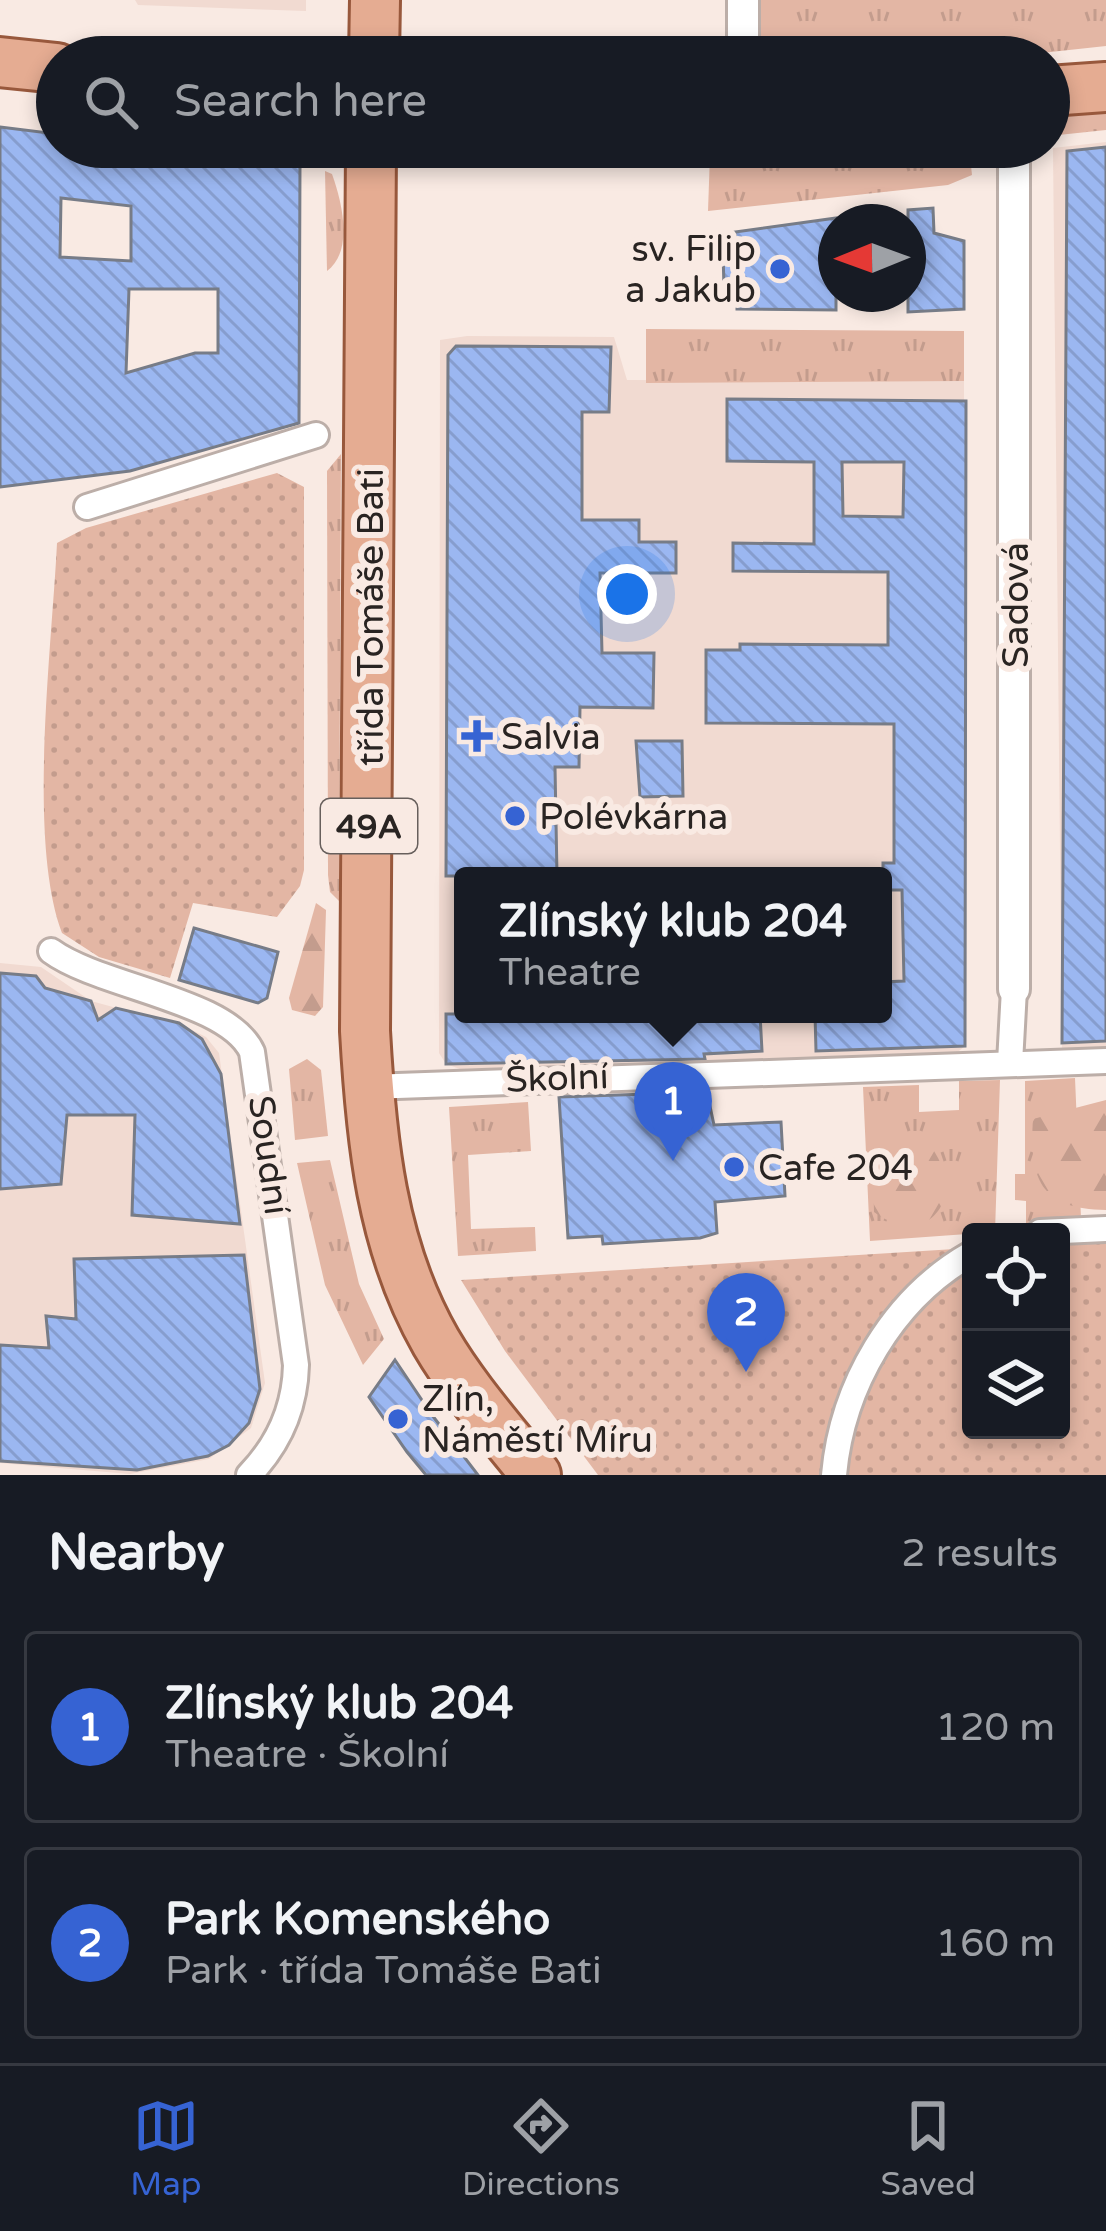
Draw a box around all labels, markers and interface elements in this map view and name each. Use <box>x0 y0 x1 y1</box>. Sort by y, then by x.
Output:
search box <box>36 36 1070 168</box>
icon: search <box>78 69 144 135</box>
text: Search here <box>174 75 427 129</box>
north arrow <box>818 204 926 312</box>
place label: sv. Filip a Jakub <box>625 228 756 312</box>
marker: sv. Filip a Jakub <box>767 256 793 282</box>
street label: třída Tomáše Bati <box>350 468 393 766</box>
street label: Sadová <box>995 542 1038 668</box>
your location <box>597 564 657 624</box>
place label: Salvia <box>501 716 601 759</box>
marker: Salvia <box>464 723 490 749</box>
place label: Polévkárna <box>539 796 728 839</box>
road number: 49A <box>321 799 417 853</box>
marker: Polévkárna <box>502 803 528 829</box>
popup <box>454 867 892 1023</box>
text: Zlínský klub 204 <box>499 895 847 949</box>
text: Theatre <box>499 949 641 996</box>
street label: Školní <box>505 1055 609 1102</box>
pin: 1 <box>634 1062 712 1161</box>
street label: Soudní <box>239 1093 298 1217</box>
place label: Cafe 204 <box>758 1147 913 1190</box>
marker: Cafe 204 <box>721 1154 747 1180</box>
map controls <box>962 1223 1070 1439</box>
button: locate <box>962 1223 1070 1331</box>
pin: 2 <box>707 1273 785 1372</box>
button: layers <box>962 1331 1070 1439</box>
place label: Zlín, Náměstí Míru <box>422 1378 653 1462</box>
marker: Zlín, Náměstí Míru <box>385 1406 411 1432</box>
text: Nearby <box>48 1522 225 1584</box>
text: 2 results <box>901 1530 1058 1577</box>
text: Zlínský klub 204 <box>165 1677 514 1731</box>
text: 1 <box>78 1704 102 1751</box>
text: 120 m <box>936 1704 1055 1751</box>
text: Theatre · Školní <box>165 1731 449 1778</box>
text: Park Komenského <box>165 1893 550 1947</box>
text: 2 <box>78 1920 102 1967</box>
text: 160 m <box>936 1920 1055 1967</box>
text: Park · třída Tomáše Bati <box>165 1947 602 1994</box>
tab: Map <box>130 2093 202 2204</box>
tab: Directions <box>462 2093 620 2204</box>
tab: Saved <box>880 2093 976 2204</box>

